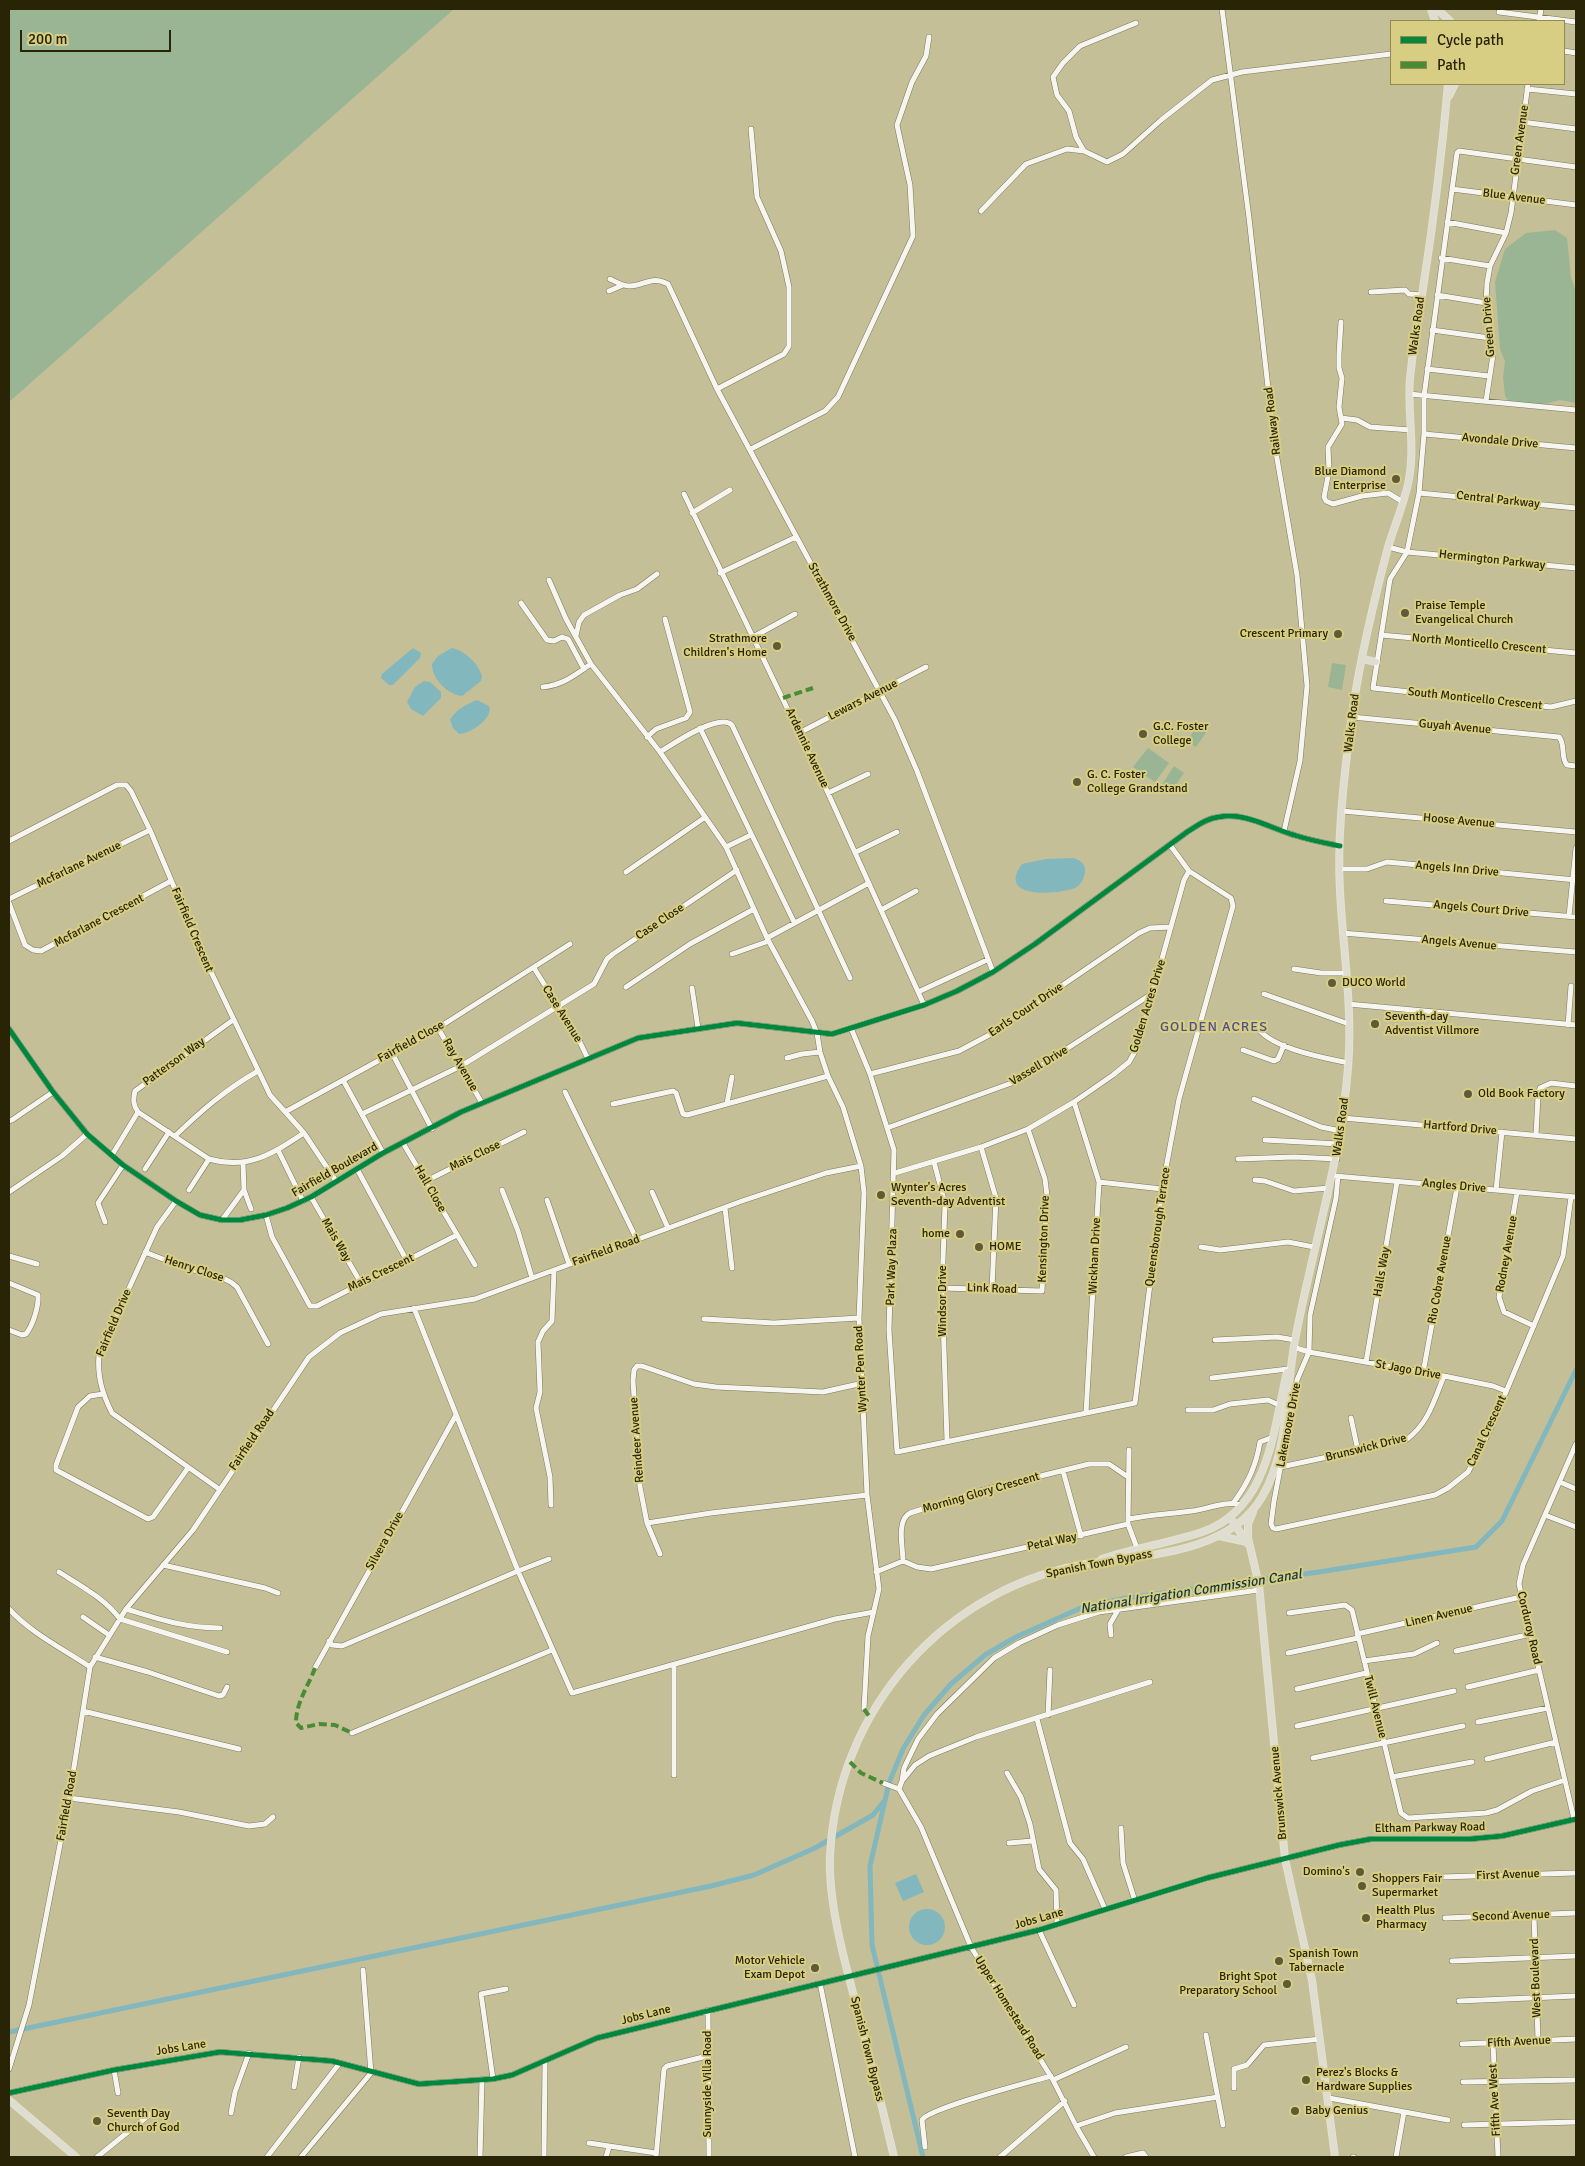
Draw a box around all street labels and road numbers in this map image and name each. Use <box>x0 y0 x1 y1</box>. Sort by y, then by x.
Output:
street label: Green Avenue <box>1508 104 1532 176</box>
street label: Blue Avenue <box>1482 186 1546 208</box>
street label: Walks Road <box>1406 296 1428 356</box>
street label: Green Drive <box>1480 297 1498 357</box>
street label: Railway Road <box>1262 386 1284 456</box>
street label: Avondale Drive <box>1461 430 1539 452</box>
street label: Central Parkway <box>1456 488 1540 512</box>
street label: Hermington Parkway <box>1438 547 1546 573</box>
street label: Strathmore Drive <box>805 560 859 644</box>
street label: North Monticello Crescent <box>1411 631 1547 657</box>
street label: Lewars Avenue <box>826 676 900 724</box>
street label: South Monticello Crescent <box>1407 685 1543 713</box>
street label: Walks Road <box>1341 693 1363 753</box>
street label: Ardennie Avenue <box>782 706 832 790</box>
street label: Guyah Avenue <box>1418 717 1492 737</box>
street label: Hoose Avenue <box>1423 811 1495 831</box>
street label: Mcfarlane Avenue <box>34 838 124 892</box>
street label: Angels Inn Drive <box>1415 858 1499 880</box>
street label: Fairfield Crescent <box>168 886 216 974</box>
street label: Mcfarlane Crescent <box>52 891 146 951</box>
street label: Angels Court Drive <box>1433 898 1529 920</box>
street label: Case Close <box>633 901 687 943</box>
street label: Angels Avenue <box>1421 933 1497 953</box>
street label: Golden Acres Drive <box>1127 958 1169 1054</box>
street label: Earls Court Drive <box>986 980 1066 1040</box>
street label: Case Avenue <box>539 983 585 1045</box>
street label: Fairfield Close <box>375 1018 447 1066</box>
street label: Patterson Way <box>140 1035 208 1089</box>
street label: Ray Avenue <box>439 1036 481 1094</box>
street label: Vassell Drive <box>1007 1043 1071 1089</box>
street label: Walks Road <box>1330 1097 1352 1157</box>
street label: Hartford Drive <box>1423 1118 1497 1138</box>
street label: Mais Close <box>447 1137 503 1175</box>
street label: Fairfield Boulevard <box>289 1140 381 1200</box>
street label: Hall Close <box>411 1163 449 1215</box>
street label: Queensborough Terrace <box>1142 1166 1174 1288</box>
street label: Angles Drive <box>1421 1176 1487 1196</box>
street label: Kensington Drive <box>1035 1195 1053 1283</box>
street label: Rodney Avenue <box>1493 1214 1521 1294</box>
street label: Mais Way <box>318 1216 354 1264</box>
street label: Wickham Drive <box>1086 1217 1104 1295</box>
street label: Park Way Plaza <box>883 1228 901 1306</box>
street label: Fairfield Road <box>570 1232 642 1270</box>
street label: Rio Cobre Avenue <box>1425 1235 1455 1325</box>
street label: Halls Way <box>1371 1246 1393 1298</box>
street label: Mais Crescent <box>345 1251 417 1295</box>
street label: Henry Close <box>162 1253 226 1285</box>
street label: Windsor Drive <box>936 1265 950 1337</box>
street label: Link Road <box>967 1281 1017 1297</box>
street label: Fairfield Drive <box>93 1287 135 1359</box>
street label: Wynter Pen Road <box>852 1325 870 1413</box>
street label: St Jago Drive <box>1374 1357 1442 1383</box>
street label: Lakemoore Drive <box>1274 1382 1304 1468</box>
street label: Canal Crescent <box>1464 1393 1510 1469</box>
street label: Reindeer Avenue <box>627 1397 647 1483</box>
street label: Fairfield Road <box>226 1407 278 1473</box>
street label: Brunswick Drive <box>1324 1431 1408 1465</box>
street label: Morning Glory Crescent <box>921 1469 1041 1517</box>
street label: Silvera Drive <box>363 1509 407 1573</box>
street label: Petal Way <box>1026 1530 1078 1554</box>
street label: Spanish Town Bypass <box>1045 1547 1153 1581</box>
street label: Corduroy Road <box>1514 1590 1544 1666</box>
street label: Linen Avenue <box>1404 1601 1474 1631</box>
street label: Twill Avenue <box>1360 1674 1390 1740</box>
street label: Brunswick Avenue <box>1268 1746 1290 1840</box>
street label: Fairfield Road <box>54 1770 80 1842</box>
street label: Eltham Parkway Road <box>1375 1820 1485 1836</box>
street label: First Avenue <box>1476 1867 1540 1883</box>
street label: Jobs Lane <box>1013 1905 1065 1933</box>
street label: Second Avenue <box>1472 1907 1550 1925</box>
street label: West Boulevard <box>1527 1938 1545 2018</box>
street label: Upper Homestead Road <box>971 1953 1047 2063</box>
street label: Spanish Town Bypass <box>847 1995 887 2103</box>
street label: Jobs Lane <box>620 2002 672 2028</box>
street label: Sunnyside Villa Road <box>701 2031 715 2137</box>
street label: Fifth Avenue <box>1487 2033 1551 2051</box>
street label: Jobs Lane <box>155 2037 207 2059</box>
street label: Fifth Ave West <box>1486 2063 1504 2137</box>

